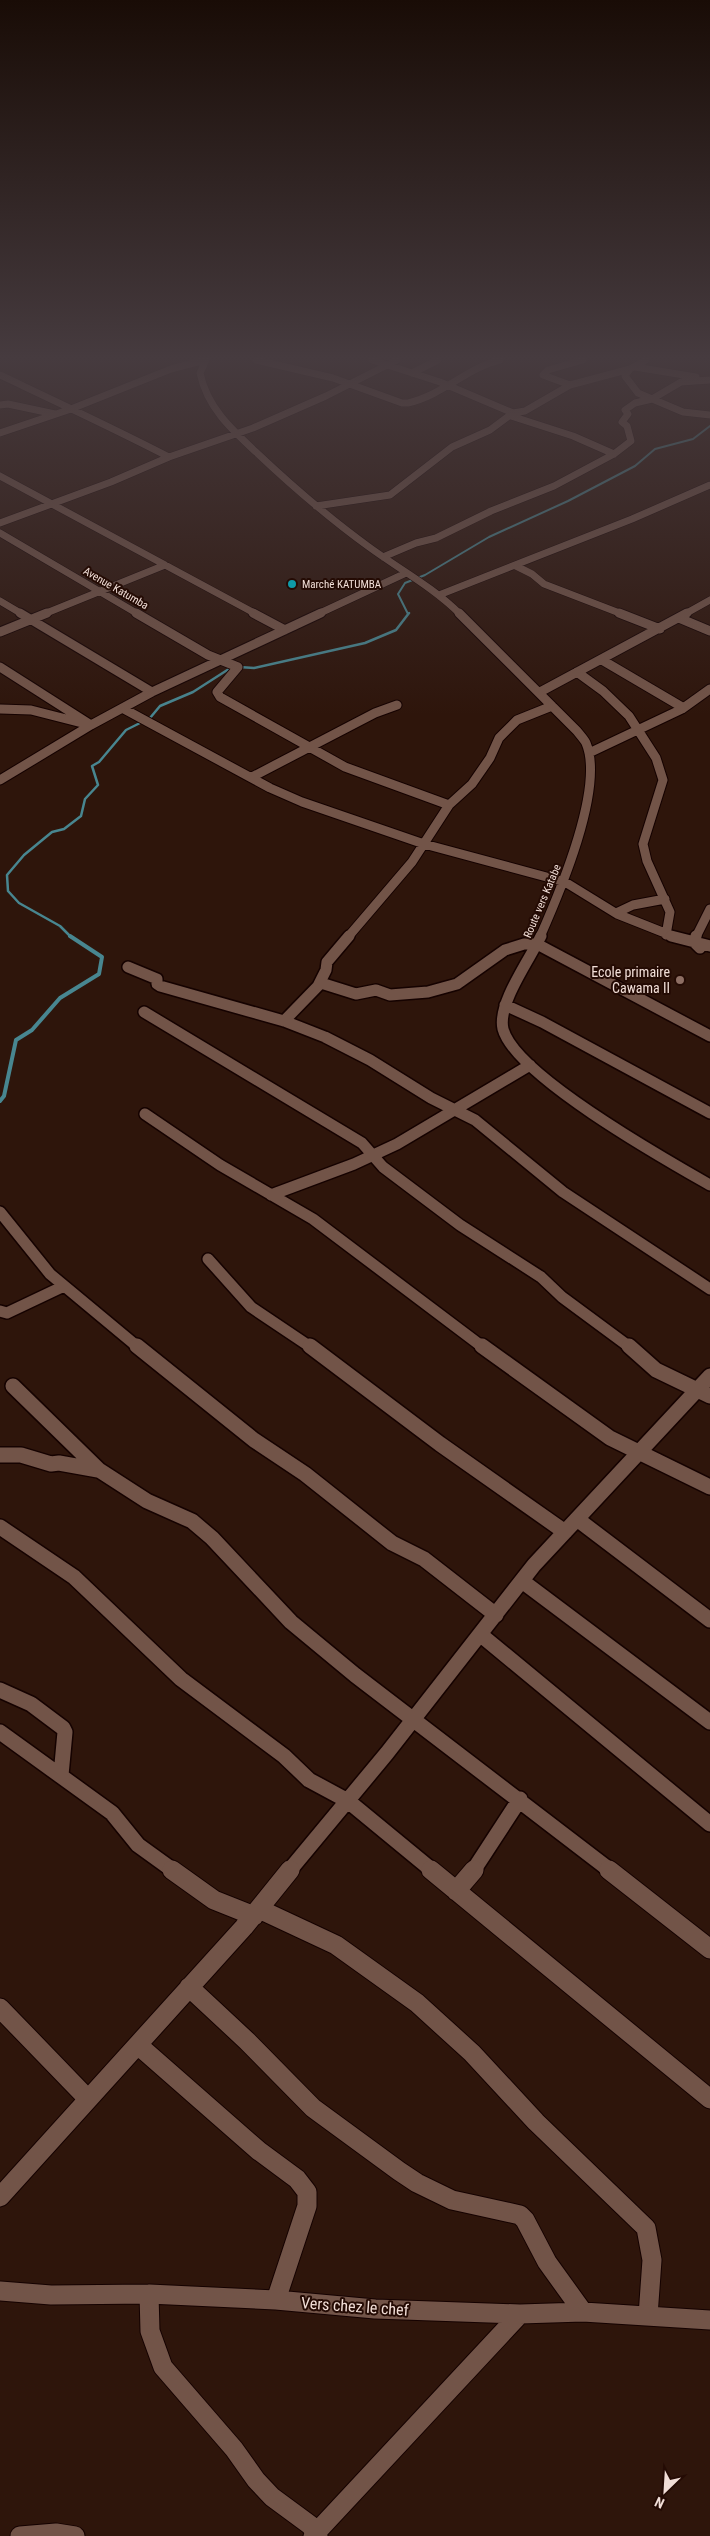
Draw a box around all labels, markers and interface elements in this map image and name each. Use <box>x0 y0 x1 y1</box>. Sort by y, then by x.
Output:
street label: Avenue Katumba <box>81 565 151 612</box>
marker: Marché KATUMBA <box>286 578 298 590</box>
place label: Marché KATUMBA <box>302 578 382 591</box>
street label: Route vers Katabe <box>521 862 564 940</box>
place label: Ecole primaire Cawama II <box>591 964 670 996</box>
marker: Ecole primaire Cawama II <box>674 974 686 986</box>
street label: Vers chez le chef <box>301 2293 409 2320</box>
north arrow <box>640 2466 690 2516</box>
text: N <box>652 2494 667 2512</box>

